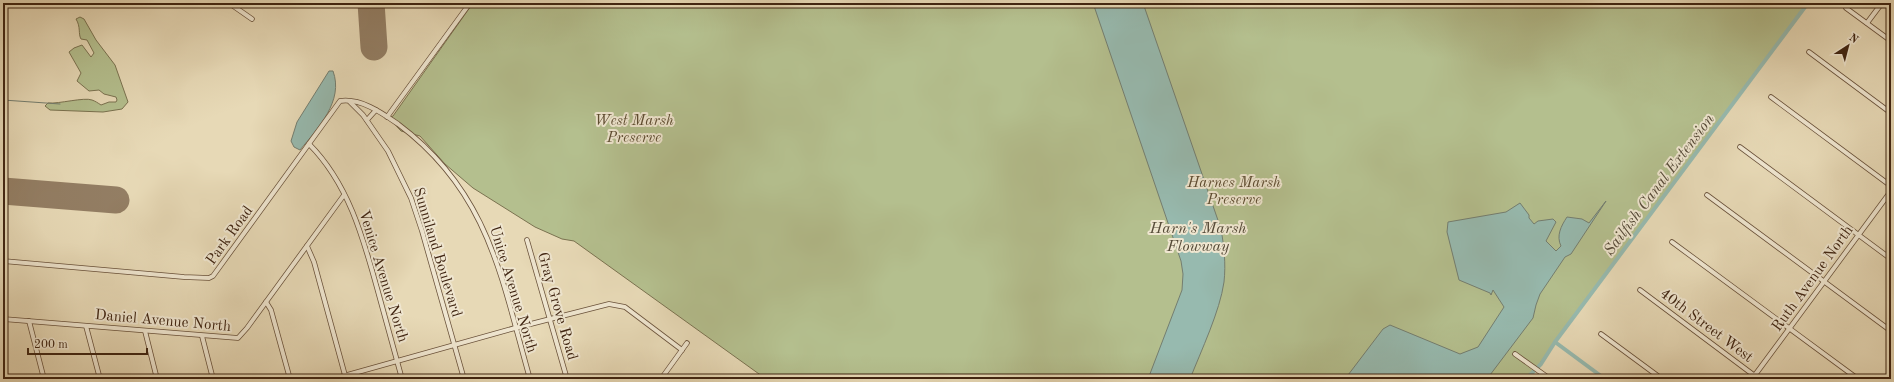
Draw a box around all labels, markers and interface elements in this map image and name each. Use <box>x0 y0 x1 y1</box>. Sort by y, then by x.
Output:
north arrow <box>1828 26 1868 66</box>
text: N <box>1846 32 1860 46</box>
water label: Sailfish Canal Extension <box>1601 112 1718 259</box>
park label: West Marsh Preserve <box>594 114 674 146</box>
park label: Harnes Marsh Preserve <box>1186 176 1281 208</box>
street label: Sunniland Boulevard <box>410 186 463 319</box>
street label: Park Road <box>204 204 257 268</box>
street label: Venice Avenue North <box>355 209 410 344</box>
water label: Harn's Marsh Flowway <box>1148 221 1247 255</box>
street label: Ruth Avenue North <box>1770 223 1857 335</box>
street label: Unice Avenue North <box>486 224 539 355</box>
street label: Gray Grove Road <box>534 251 579 362</box>
street label: 40th Street West <box>1657 286 1755 366</box>
street label: Daniel Avenue North <box>94 308 232 335</box>
scale bar <box>28 330 147 356</box>
text: 200 m <box>34 339 68 351</box>

